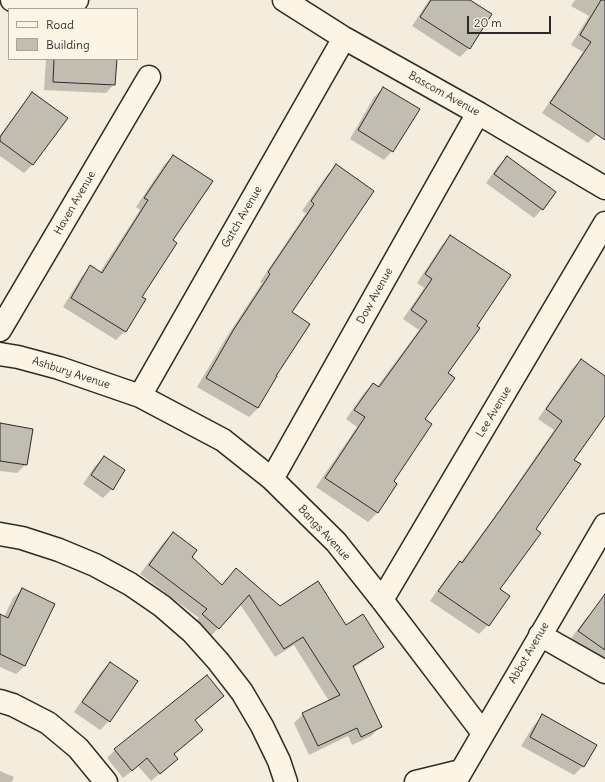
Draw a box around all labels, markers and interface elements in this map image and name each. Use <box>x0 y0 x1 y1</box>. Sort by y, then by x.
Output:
legend <box>8 8 138 60</box>
scale bar <box>469 8 553 34</box>
text: 20 m <box>474 15 502 30</box>
text: Road <box>46 17 74 32</box>
text: Building <box>46 37 90 52</box>
street label: Bascom Avenue <box>406 69 482 119</box>
street label: Haven Avenue <box>51 169 99 237</box>
street label: Gatch Avenue <box>219 184 265 250</box>
street label: Dow Avenue <box>354 266 396 326</box>
street label: Ashbury Avenue <box>30 354 112 392</box>
street label: Lee Avenue <box>474 384 514 440</box>
street label: Bangs Avenue <box>295 503 353 563</box>
street label: Abbot Avenue <box>506 620 552 686</box>

